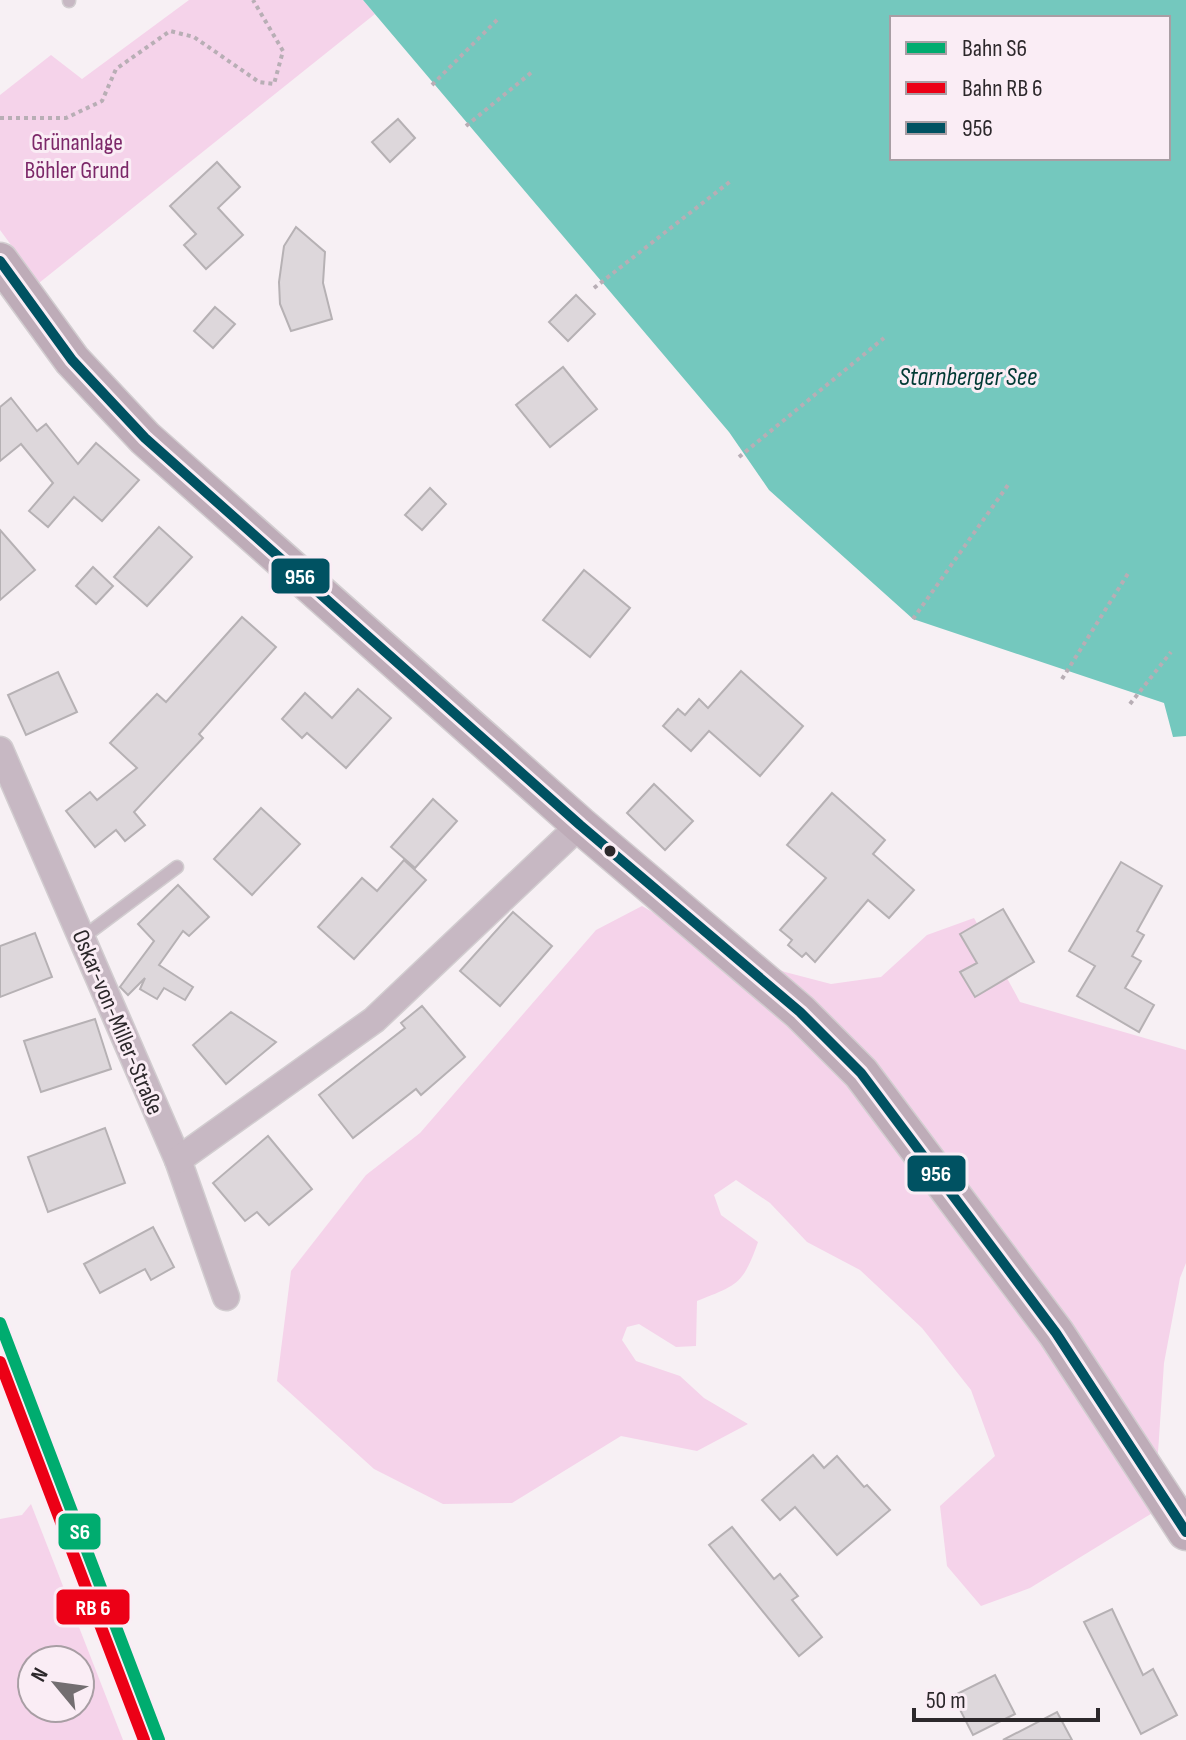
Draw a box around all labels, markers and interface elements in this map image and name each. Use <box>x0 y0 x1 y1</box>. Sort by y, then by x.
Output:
legend <box>890 16 1170 160</box>
text: Bahn S6 <box>962 34 1027 63</box>
text: Bahn RB 6 <box>962 74 1042 103</box>
text: 956 <box>962 114 993 143</box>
park label: Grünanlage Böhler Grund <box>25 128 129 185</box>
water label: Starnberger See <box>899 362 1037 393</box>
line badge: 956 <box>270 557 331 595</box>
text: 956 <box>285 564 315 591</box>
unlabelled marker <box>602 843 618 859</box>
street label: Oskar-von-Miller-Straße <box>65 925 170 1119</box>
line badge: 956 <box>906 1154 967 1193</box>
text: 956 <box>921 1161 951 1188</box>
line badge: S6 <box>57 1512 102 1551</box>
text: S6 <box>70 1519 90 1546</box>
line badge: RB 6 <box>55 1588 131 1626</box>
text: RB 6 <box>75 1595 111 1622</box>
north arrow <box>16 1644 96 1724</box>
text: N <box>25 1663 54 1687</box>
scale bar <box>914 1672 1098 1722</box>
text: 50 m <box>926 1686 966 1715</box>

